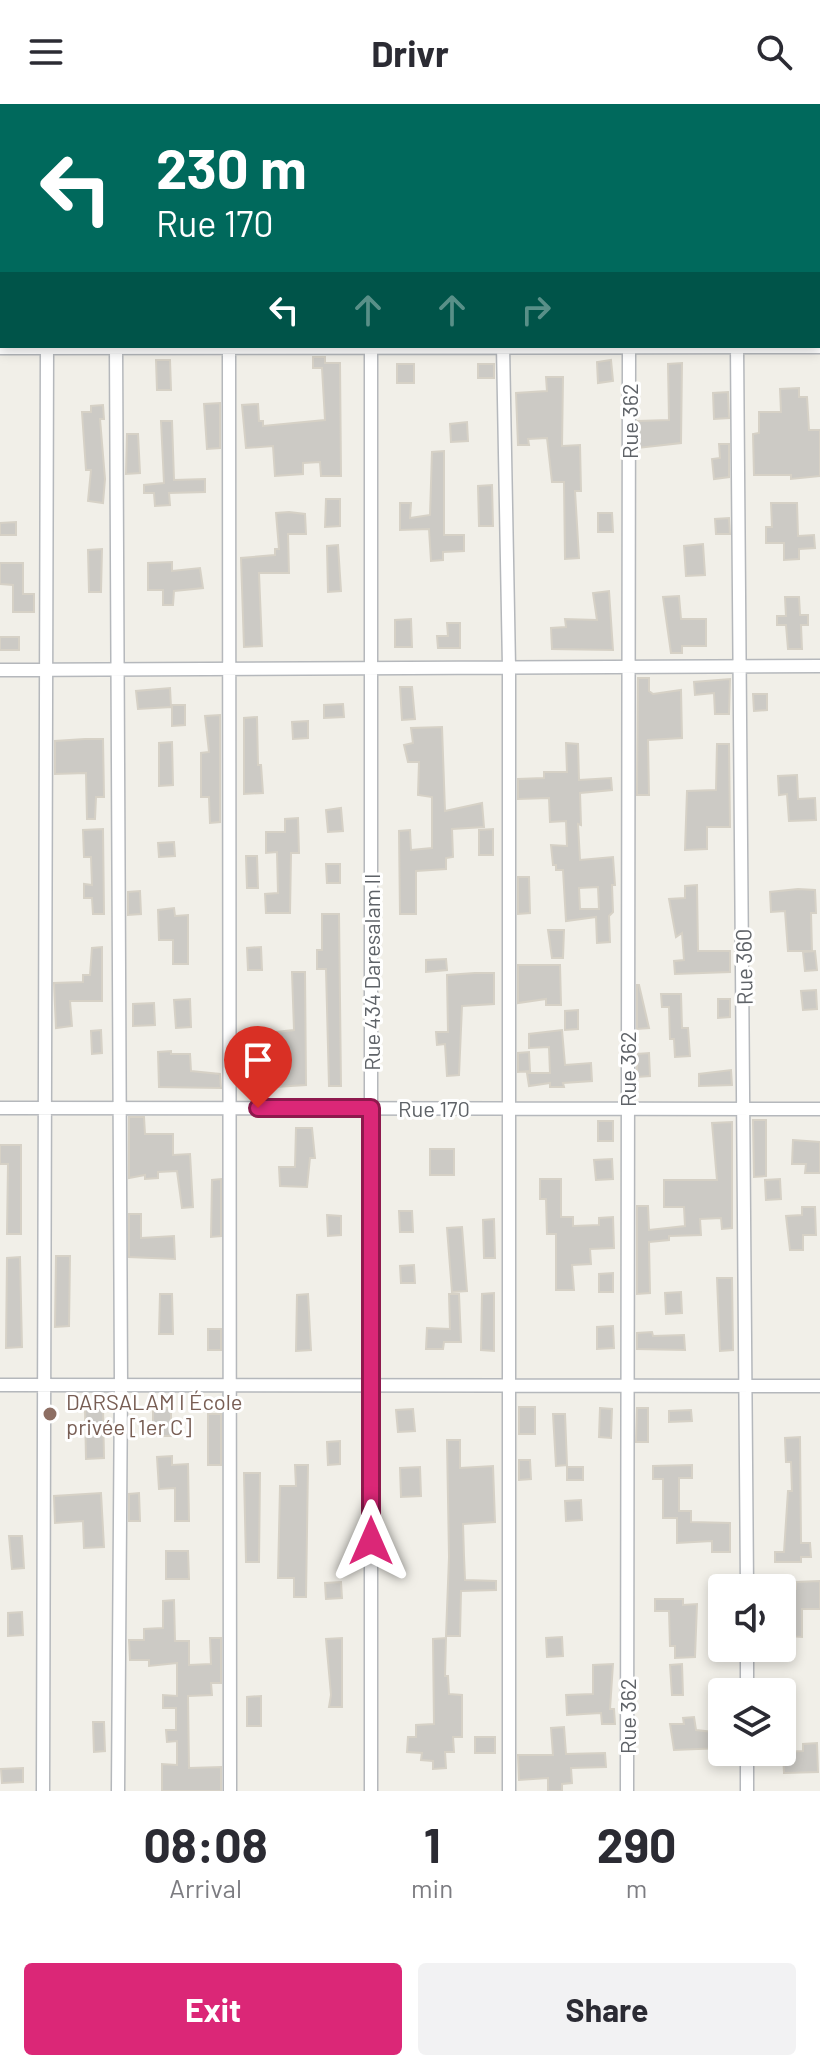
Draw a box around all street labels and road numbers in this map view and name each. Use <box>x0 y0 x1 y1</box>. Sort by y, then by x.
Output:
street label: Rue 362 <box>616 383 642 459</box>
street label: Rue 434 Daresalam II <box>358 873 384 1071</box>
street label: Rue 360 <box>729 929 757 1005</box>
street label: Rue 362 <box>614 1031 640 1107</box>
street label: Rue 170 <box>398 1095 470 1121</box>
street label: Rue 362 <box>614 1678 640 1754</box>

